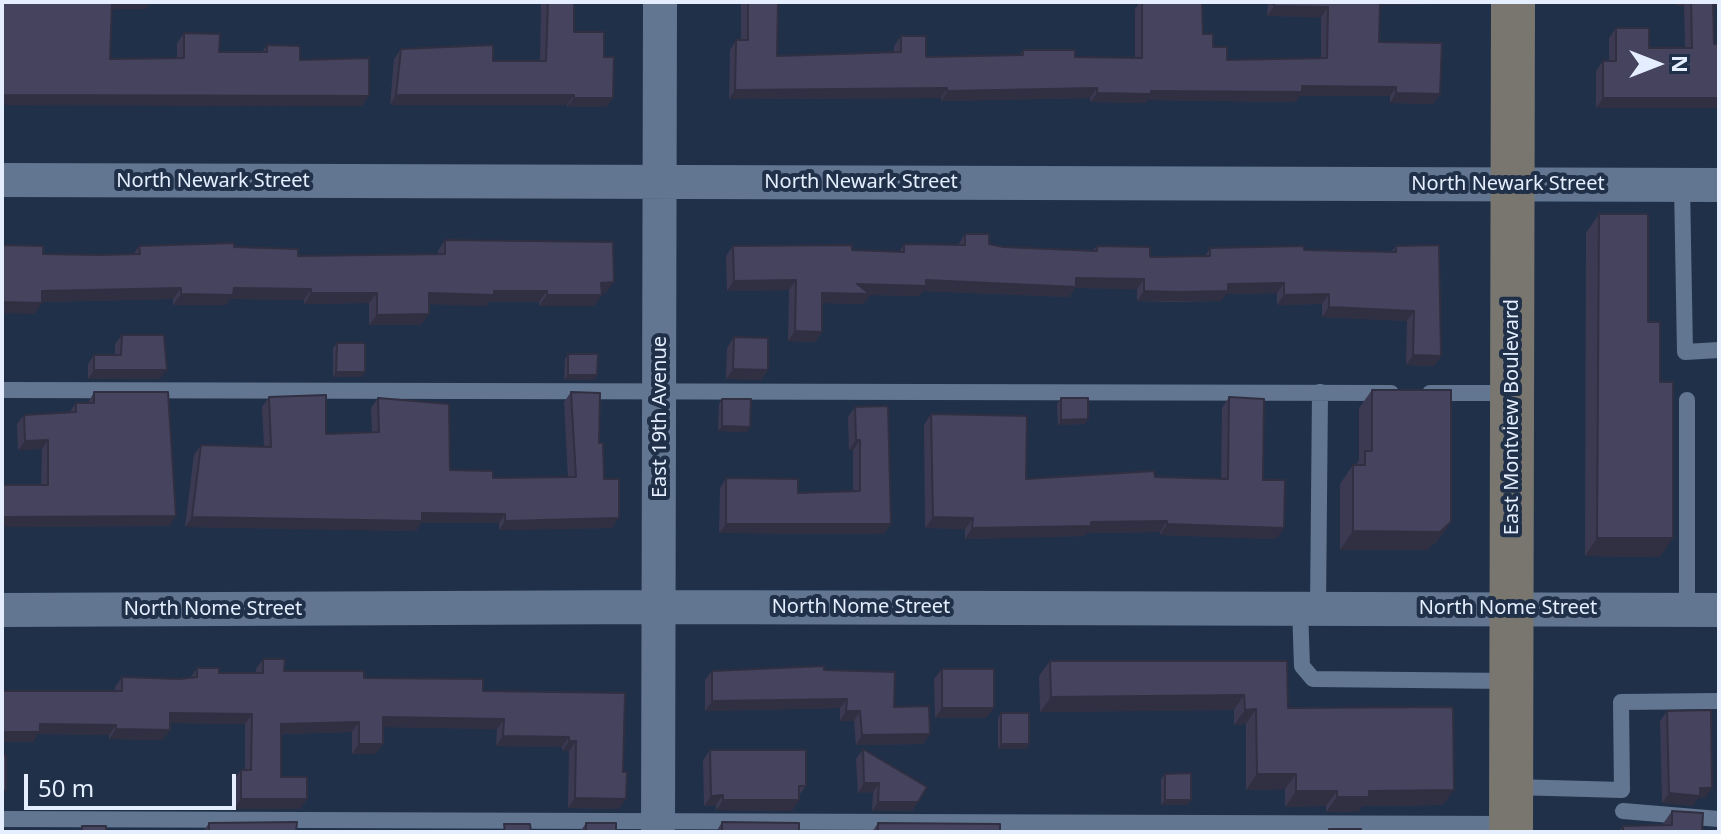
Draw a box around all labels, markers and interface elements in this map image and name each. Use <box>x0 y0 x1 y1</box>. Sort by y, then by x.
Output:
north arrow <box>1617 24 1697 104</box>
text: N <box>1666 55 1696 73</box>
street label: North Newark Street <box>116 169 310 193</box>
street label: North Newark Street <box>764 170 958 194</box>
street label: North Newark Street <box>1411 172 1605 196</box>
street label: East Montview Boulevard <box>1500 299 1524 535</box>
street label: East 19th Avenue <box>648 336 672 498</box>
street label: North Nome Street <box>772 595 950 619</box>
street label: North Nome Street <box>1419 596 1597 620</box>
street label: North Nome Street <box>124 597 302 621</box>
scale bar <box>28 758 240 808</box>
text: 50 m <box>38 771 94 804</box>

